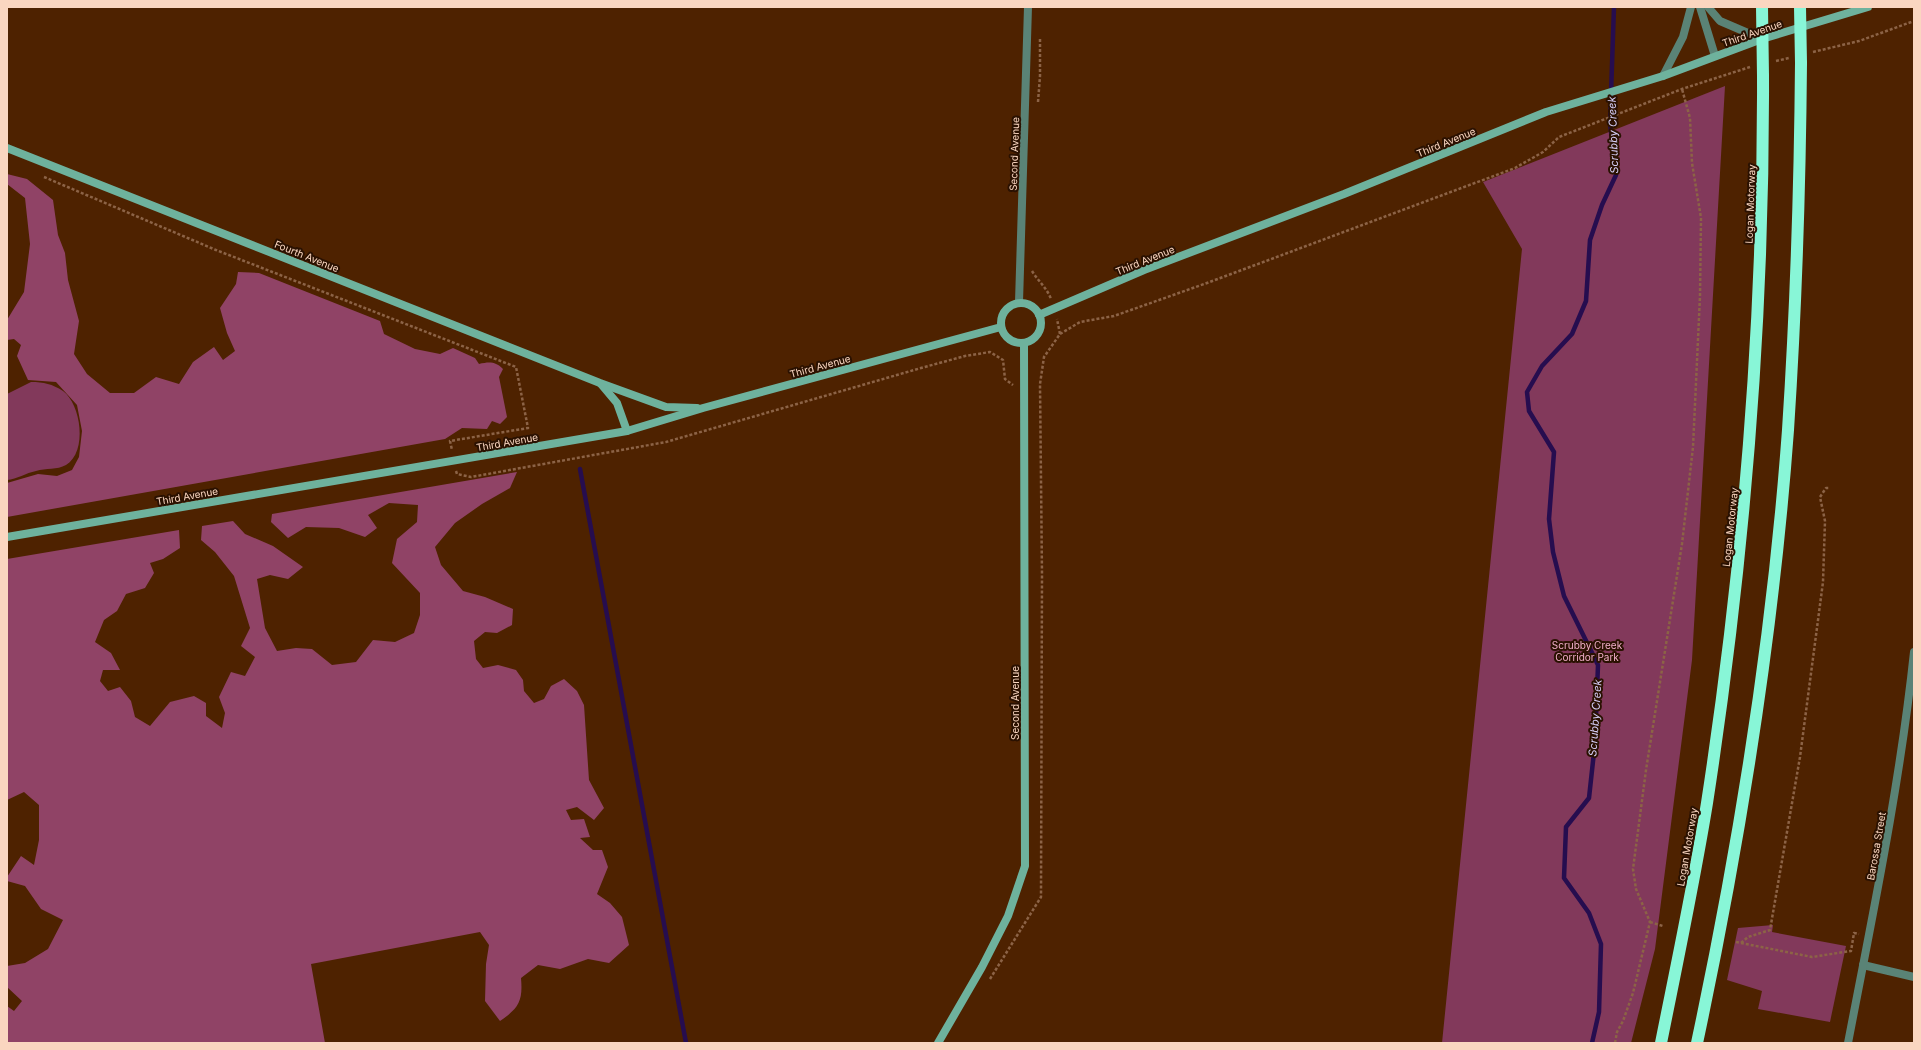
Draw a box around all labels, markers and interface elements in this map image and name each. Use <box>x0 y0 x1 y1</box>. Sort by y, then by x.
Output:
street label: Third Avenue <box>1721 17 1784 49</box>
water label: Scrubby Creek <box>1605 95 1621 174</box>
street label: Second Avenue <box>1007 117 1021 191</box>
street label: Third Avenue <box>1415 125 1477 159</box>
street label: Logan Motorway <box>1743 164 1757 244</box>
street label: Fourth Avenue <box>273 238 341 274</box>
street label: Third Avenue <box>1114 243 1176 277</box>
street label: Third Avenue <box>788 352 852 380</box>
street label: Third Avenue <box>475 431 539 453</box>
street label: Third Avenue <box>155 485 219 507</box>
street label: Logan Motorway <box>1720 487 1740 567</box>
park label: Scrubby Creek Corridor Park <box>1552 639 1623 663</box>
street label: Second Avenue <box>1009 666 1021 740</box>
water label: Scrubby Creek <box>1585 678 1605 757</box>
street label: Logan Motorway <box>1674 806 1700 887</box>
street label: Barossa Street <box>1864 810 1888 881</box>

